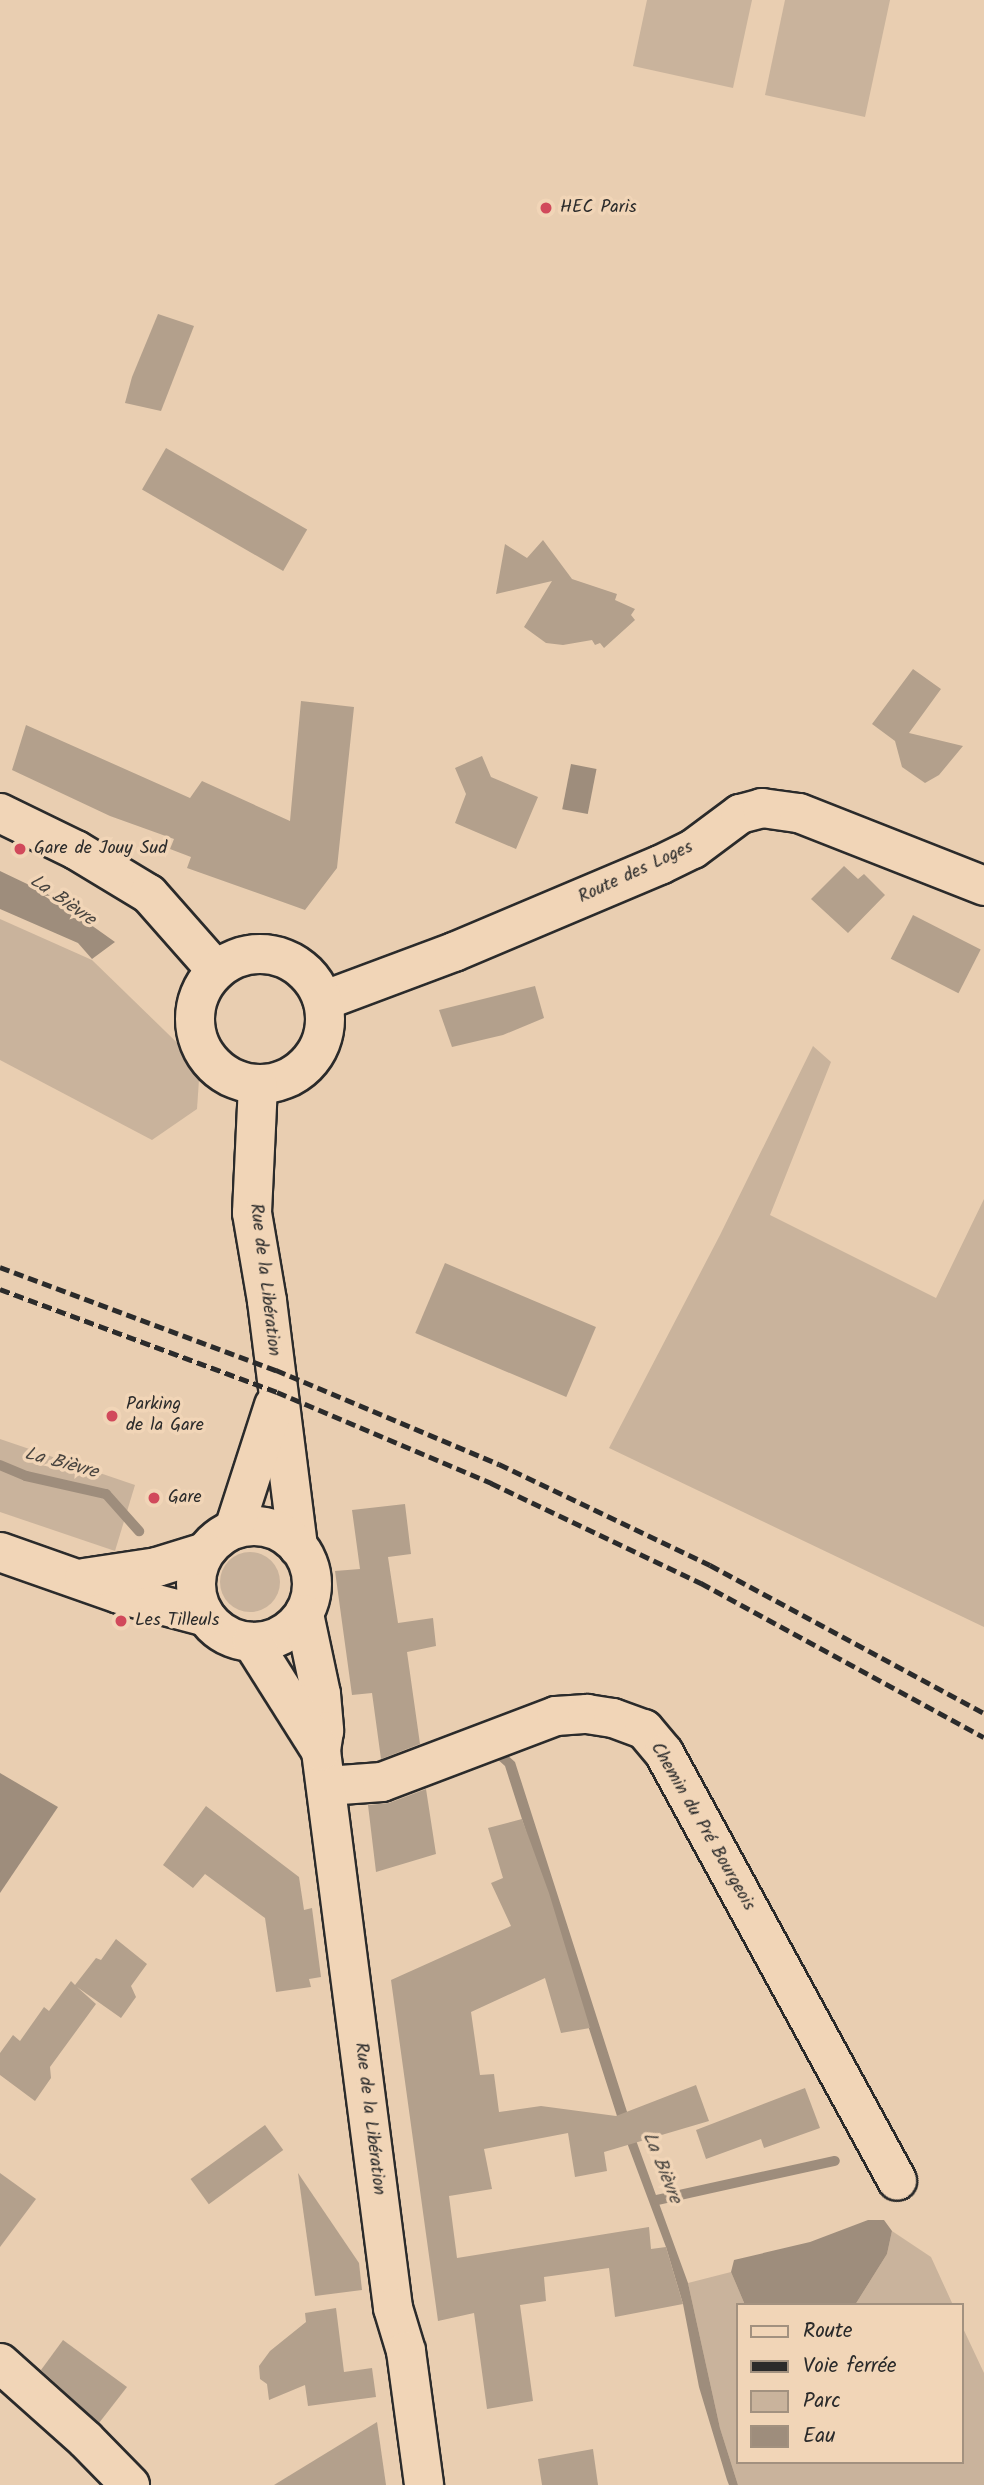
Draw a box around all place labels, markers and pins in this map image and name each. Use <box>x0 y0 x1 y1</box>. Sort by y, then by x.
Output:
place label: HEC Paris <box>560 197 637 219</box>
marker: HEC Paris <box>538 200 554 216</box>
place label: Gare de Jouy Sud <box>34 838 167 860</box>
marker: Gare de Jouy Sud <box>12 841 28 857</box>
place label: Parking de la Gare <box>126 1395 204 1438</box>
marker: Parking de la Gare <box>104 1408 120 1424</box>
place label: Gare <box>168 1487 201 1509</box>
marker: Gare <box>146 1490 162 1506</box>
place label: Les Tilleuls <box>135 1610 219 1632</box>
marker: Les Tilleuls <box>113 1613 129 1629</box>

